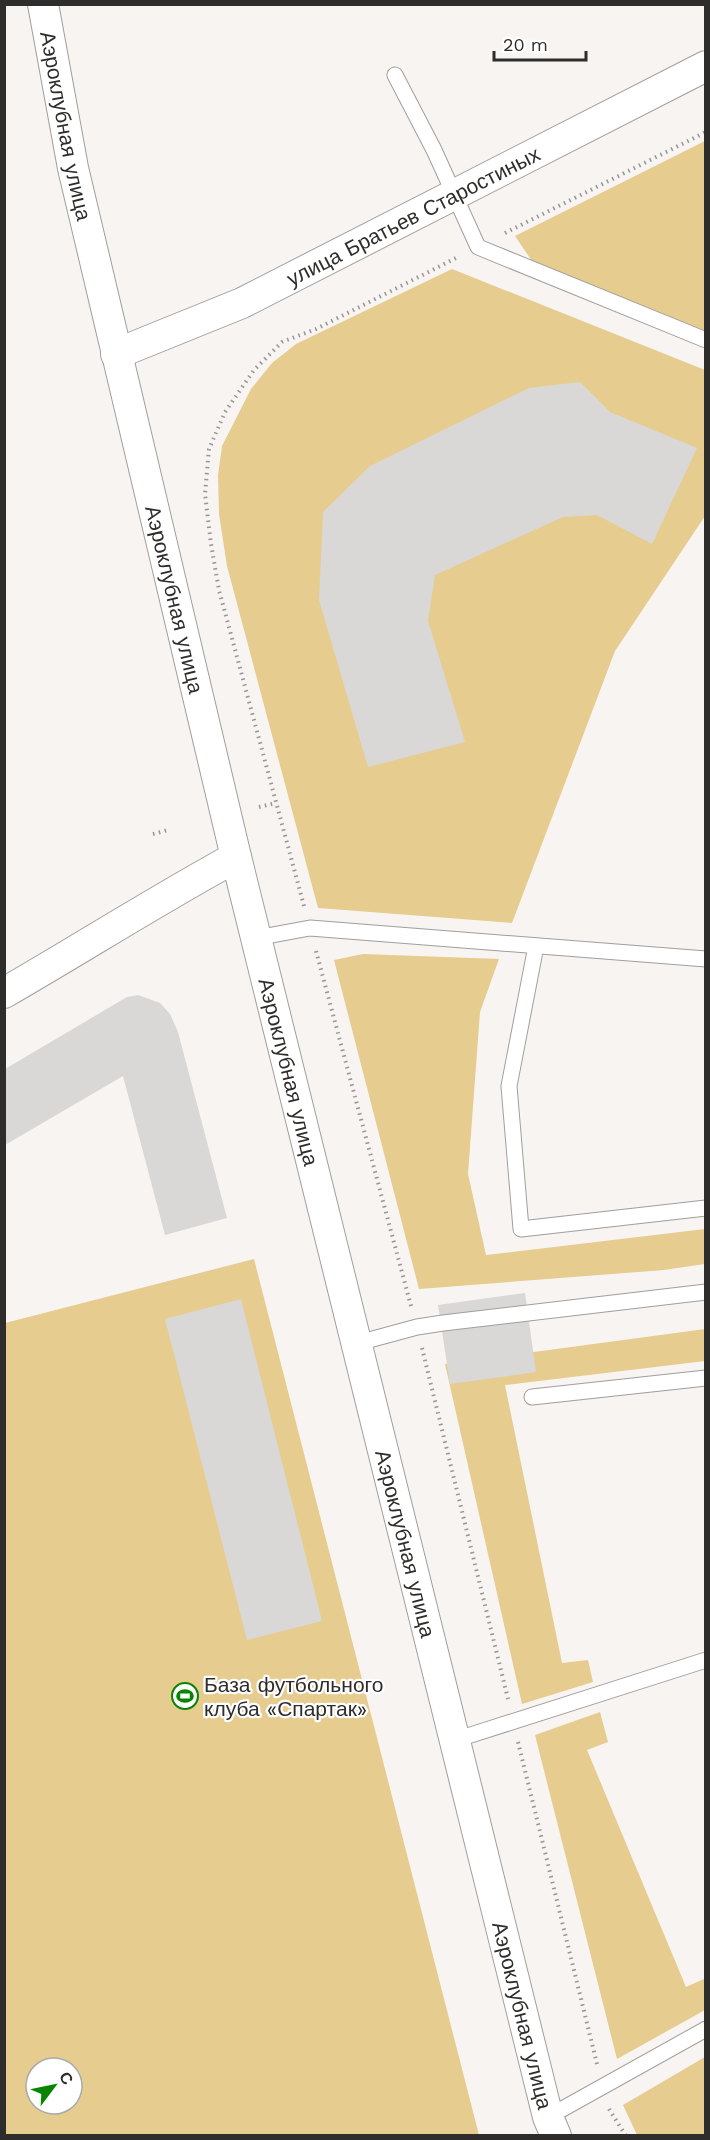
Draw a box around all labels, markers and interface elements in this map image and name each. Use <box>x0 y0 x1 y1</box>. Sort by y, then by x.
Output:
scale bar <box>494 24 586 62</box>
street label: Аэроклубная улица <box>36 29 98 223</box>
text: 20 m <box>503 34 548 55</box>
street label: улица Братьев Старостиных <box>282 140 544 291</box>
street label: Аэроклубная улица <box>141 503 209 696</box>
street label: Аэроклубная улица <box>254 975 325 1169</box>
street label: Аэроклубная улица <box>371 1447 441 1640</box>
place label: База футбольного клуба «Спартак» <box>204 1672 383 1721</box>
sports icon: База футбольного клуба «Спартак» <box>170 1681 200 1711</box>
street label: Аэроклубная улица <box>488 1919 558 2112</box>
north arrow <box>24 2056 84 2116</box>
text: С <box>55 2068 78 2089</box>

